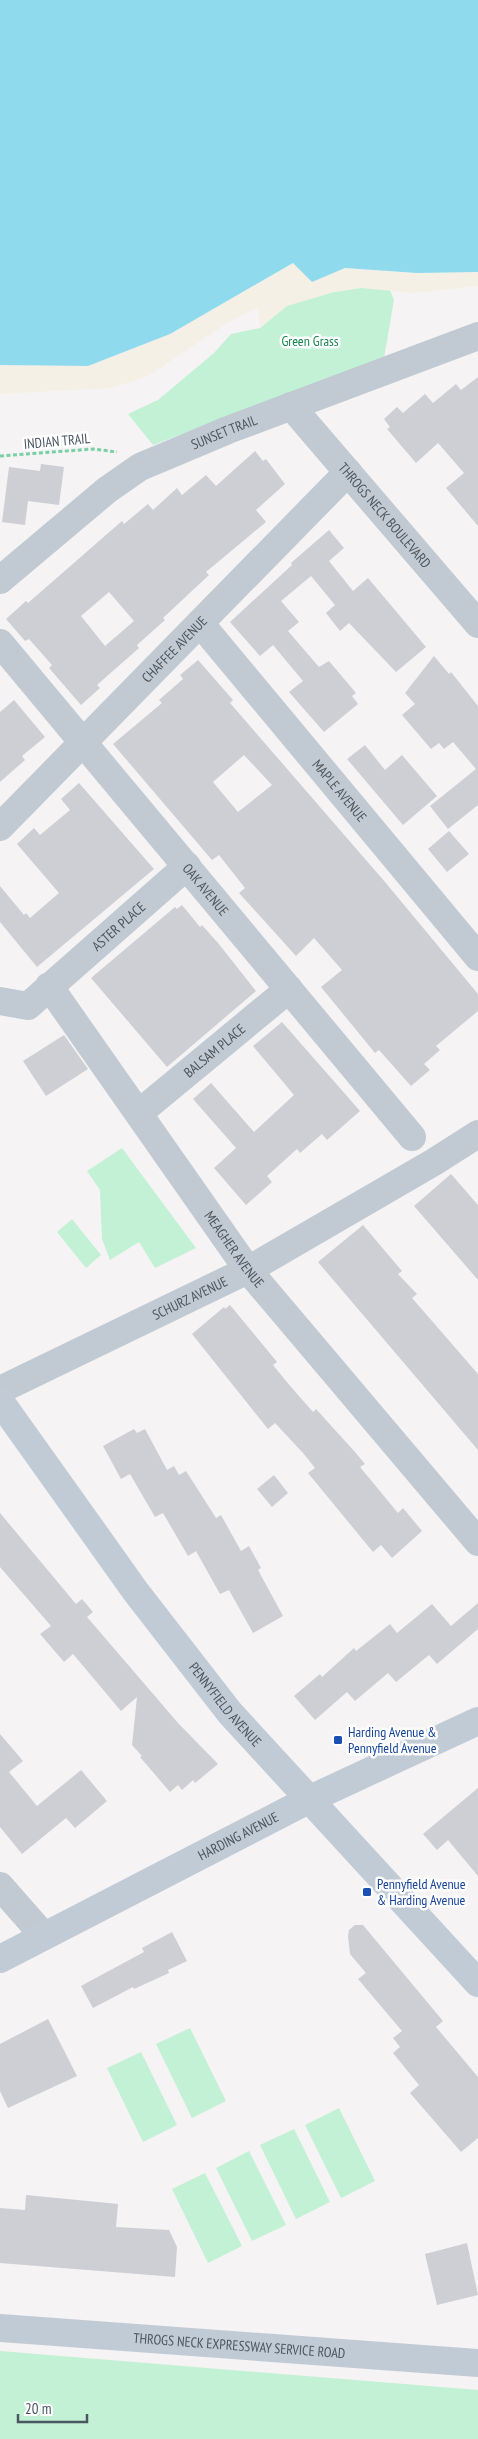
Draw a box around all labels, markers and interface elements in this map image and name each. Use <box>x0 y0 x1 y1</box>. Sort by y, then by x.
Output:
park label: Green Grass <box>281 332 339 350</box>
street label: SUNSET TRAIL <box>188 411 260 454</box>
street label: INDIAN TRAIL <box>23 429 91 453</box>
street label: THROGS NECK BOULEVARD <box>335 459 435 572</box>
street label: CHAFFEE AVENUE <box>138 612 211 686</box>
street label: MAPLE AVENUE <box>308 756 371 825</box>
street label: OAK AVENUE <box>179 860 233 919</box>
street label: ASTER PLACE <box>88 898 149 955</box>
street label: BALSAM PLACE <box>180 1020 249 1081</box>
street label: MEAGHER AVENUE <box>200 1208 268 1291</box>
street label: SCHURZ AVENUE <box>149 1272 231 1324</box>
street label: PENNYFIELD AVENUE <box>185 1659 265 1750</box>
place label: Harding Avenue & Pennyfield Avenue <box>348 1723 437 1757</box>
marker: Harding Avenue & Pennyfield Avenue <box>332 1734 344 1746</box>
street label: HARDING AVENUE <box>195 1808 281 1864</box>
place label: Pennyfield Avenue & Harding Avenue <box>377 1875 466 1909</box>
marker: Pennyfield Avenue & Harding Avenue <box>361 1886 373 1898</box>
street label: THROGS NECK EXPRESSWAY SERVICE ROAD <box>133 2329 346 2362</box>
scale bar <box>18 2392 86 2424</box>
text: 20 m <box>25 2399 51 2418</box>

